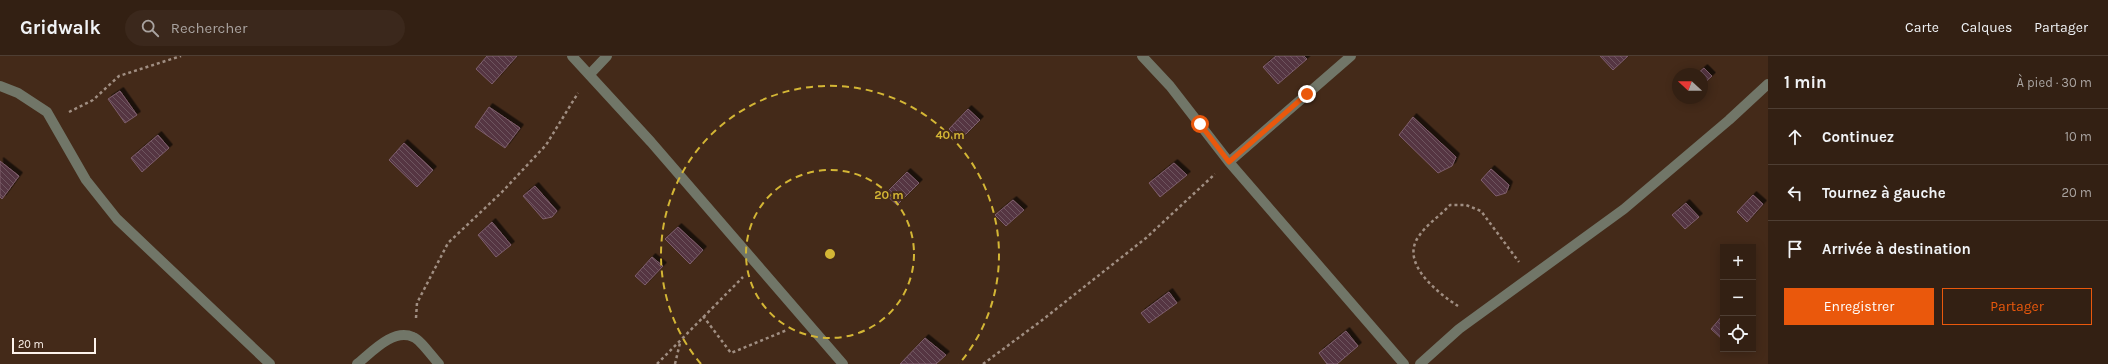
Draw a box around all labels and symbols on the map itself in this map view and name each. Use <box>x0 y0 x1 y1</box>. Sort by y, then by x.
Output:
north arrow <box>1672 68 1708 104</box>
route end <box>1298 85 1316 103</box>
route start <box>1191 115 1209 133</box>
text: 40 m <box>935 128 965 142</box>
text: 20 m <box>874 188 904 202</box>
centre of rings <box>823 247 837 261</box>
scale bar <box>12 336 96 355</box>

